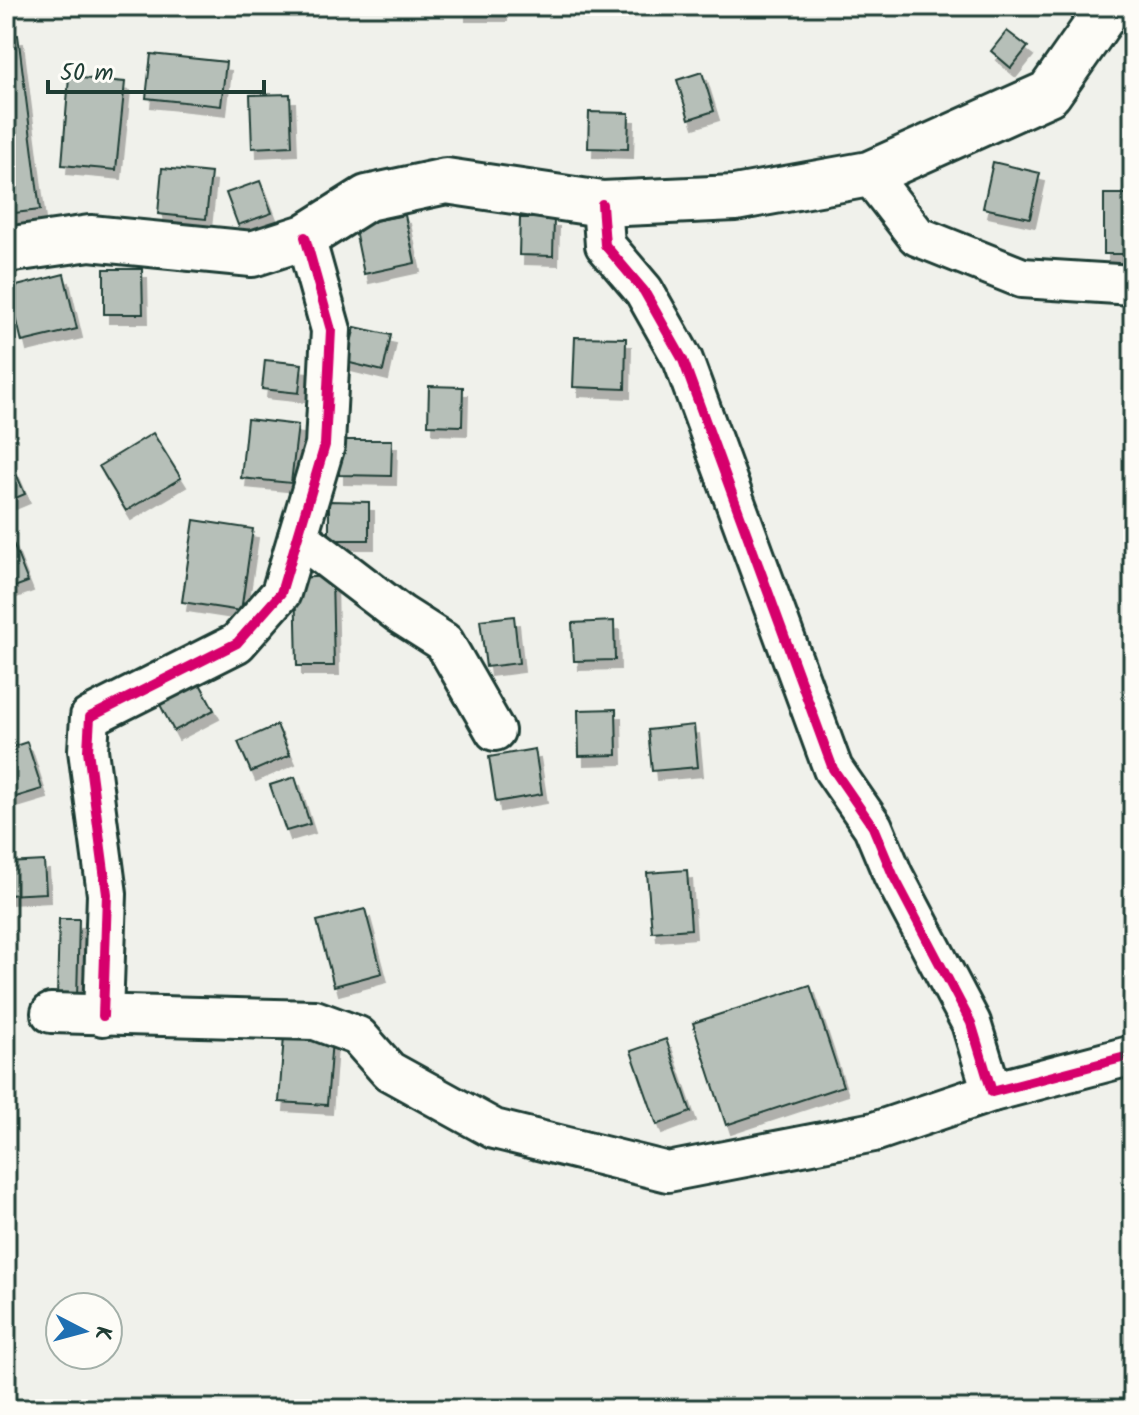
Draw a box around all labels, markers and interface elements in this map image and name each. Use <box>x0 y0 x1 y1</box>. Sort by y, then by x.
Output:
scale bar <box>48 44 264 94</box>
text: 50 m <box>60 54 114 93</box>
north arrow <box>44 1291 124 1371</box>
text: K <box>83 1324 120 1341</box>

